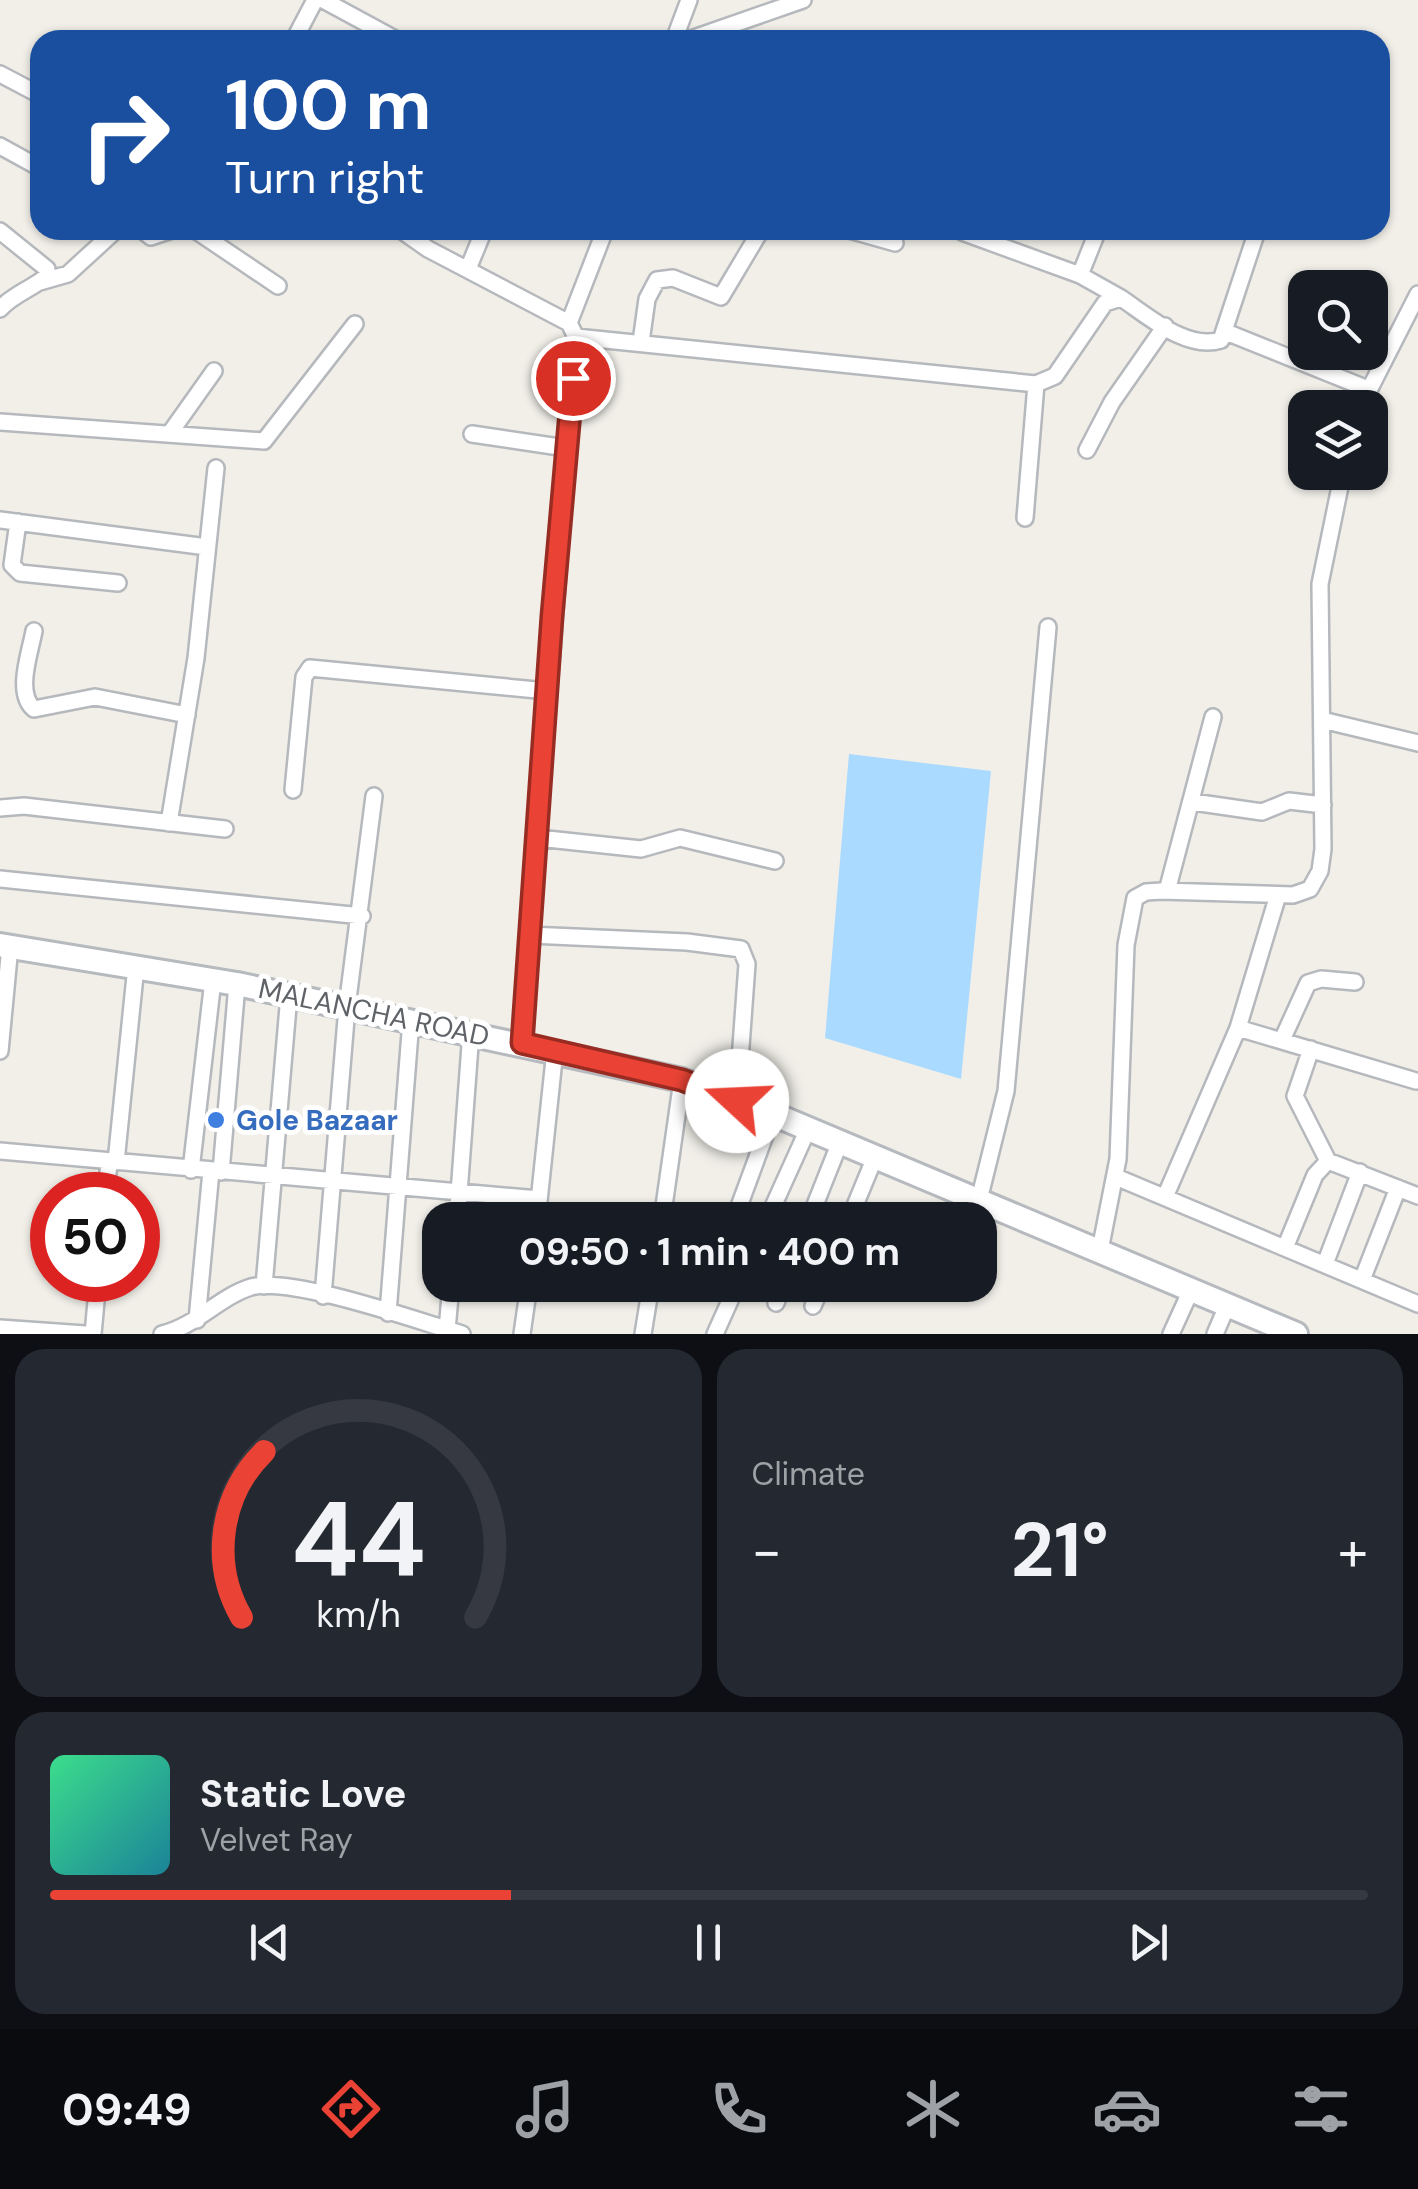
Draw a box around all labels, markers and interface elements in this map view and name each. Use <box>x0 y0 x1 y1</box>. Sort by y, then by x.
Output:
text: 100 m <box>225 60 431 151</box>
icon: right <box>60 70 190 200</box>
text: Turn right <box>225 148 424 207</box>
map controls <box>1288 270 1388 490</box>
button: search <box>1288 270 1388 370</box>
pin <box>531 336 616 421</box>
icon: arrive <box>546 351 601 406</box>
button: layers <box>1288 390 1388 490</box>
street label: MALANCHA ROAD <box>255 970 493 1055</box>
position arrow <box>685 1049 789 1153</box>
place label: Gole Bazaar <box>236 1102 398 1139</box>
marker: Gole Bazaar <box>205 1109 227 1131</box>
speed limit sign: 50 <box>30 1172 160 1302</box>
text: 09:50 · 1 min · 400 m <box>519 1227 900 1277</box>
text: Climate <box>752 1453 865 1495</box>
text: 44 <box>291 1472 426 1607</box>
text: 21° <box>1011 1502 1109 1599</box>
text: − <box>752 1515 782 1587</box>
text: + <box>1338 1515 1368 1587</box>
text: km/h <box>316 1592 400 1638</box>
text: Static Love <box>200 1769 406 1819</box>
text: Velvet Ray <box>200 1819 353 1861</box>
icon: previous <box>242 1915 297 1970</box>
icon: pause <box>681 1915 736 1970</box>
icon: next <box>1121 1915 1176 1970</box>
icon: directions <box>316 2074 386 2144</box>
icon: music <box>510 2074 580 2144</box>
icon: phone <box>704 2074 774 2144</box>
icon: climate <box>898 2074 968 2144</box>
icon: car <box>1092 2074 1162 2144</box>
icon: filters <box>1286 2074 1356 2144</box>
text: 09:49 <box>62 2080 192 2139</box>

